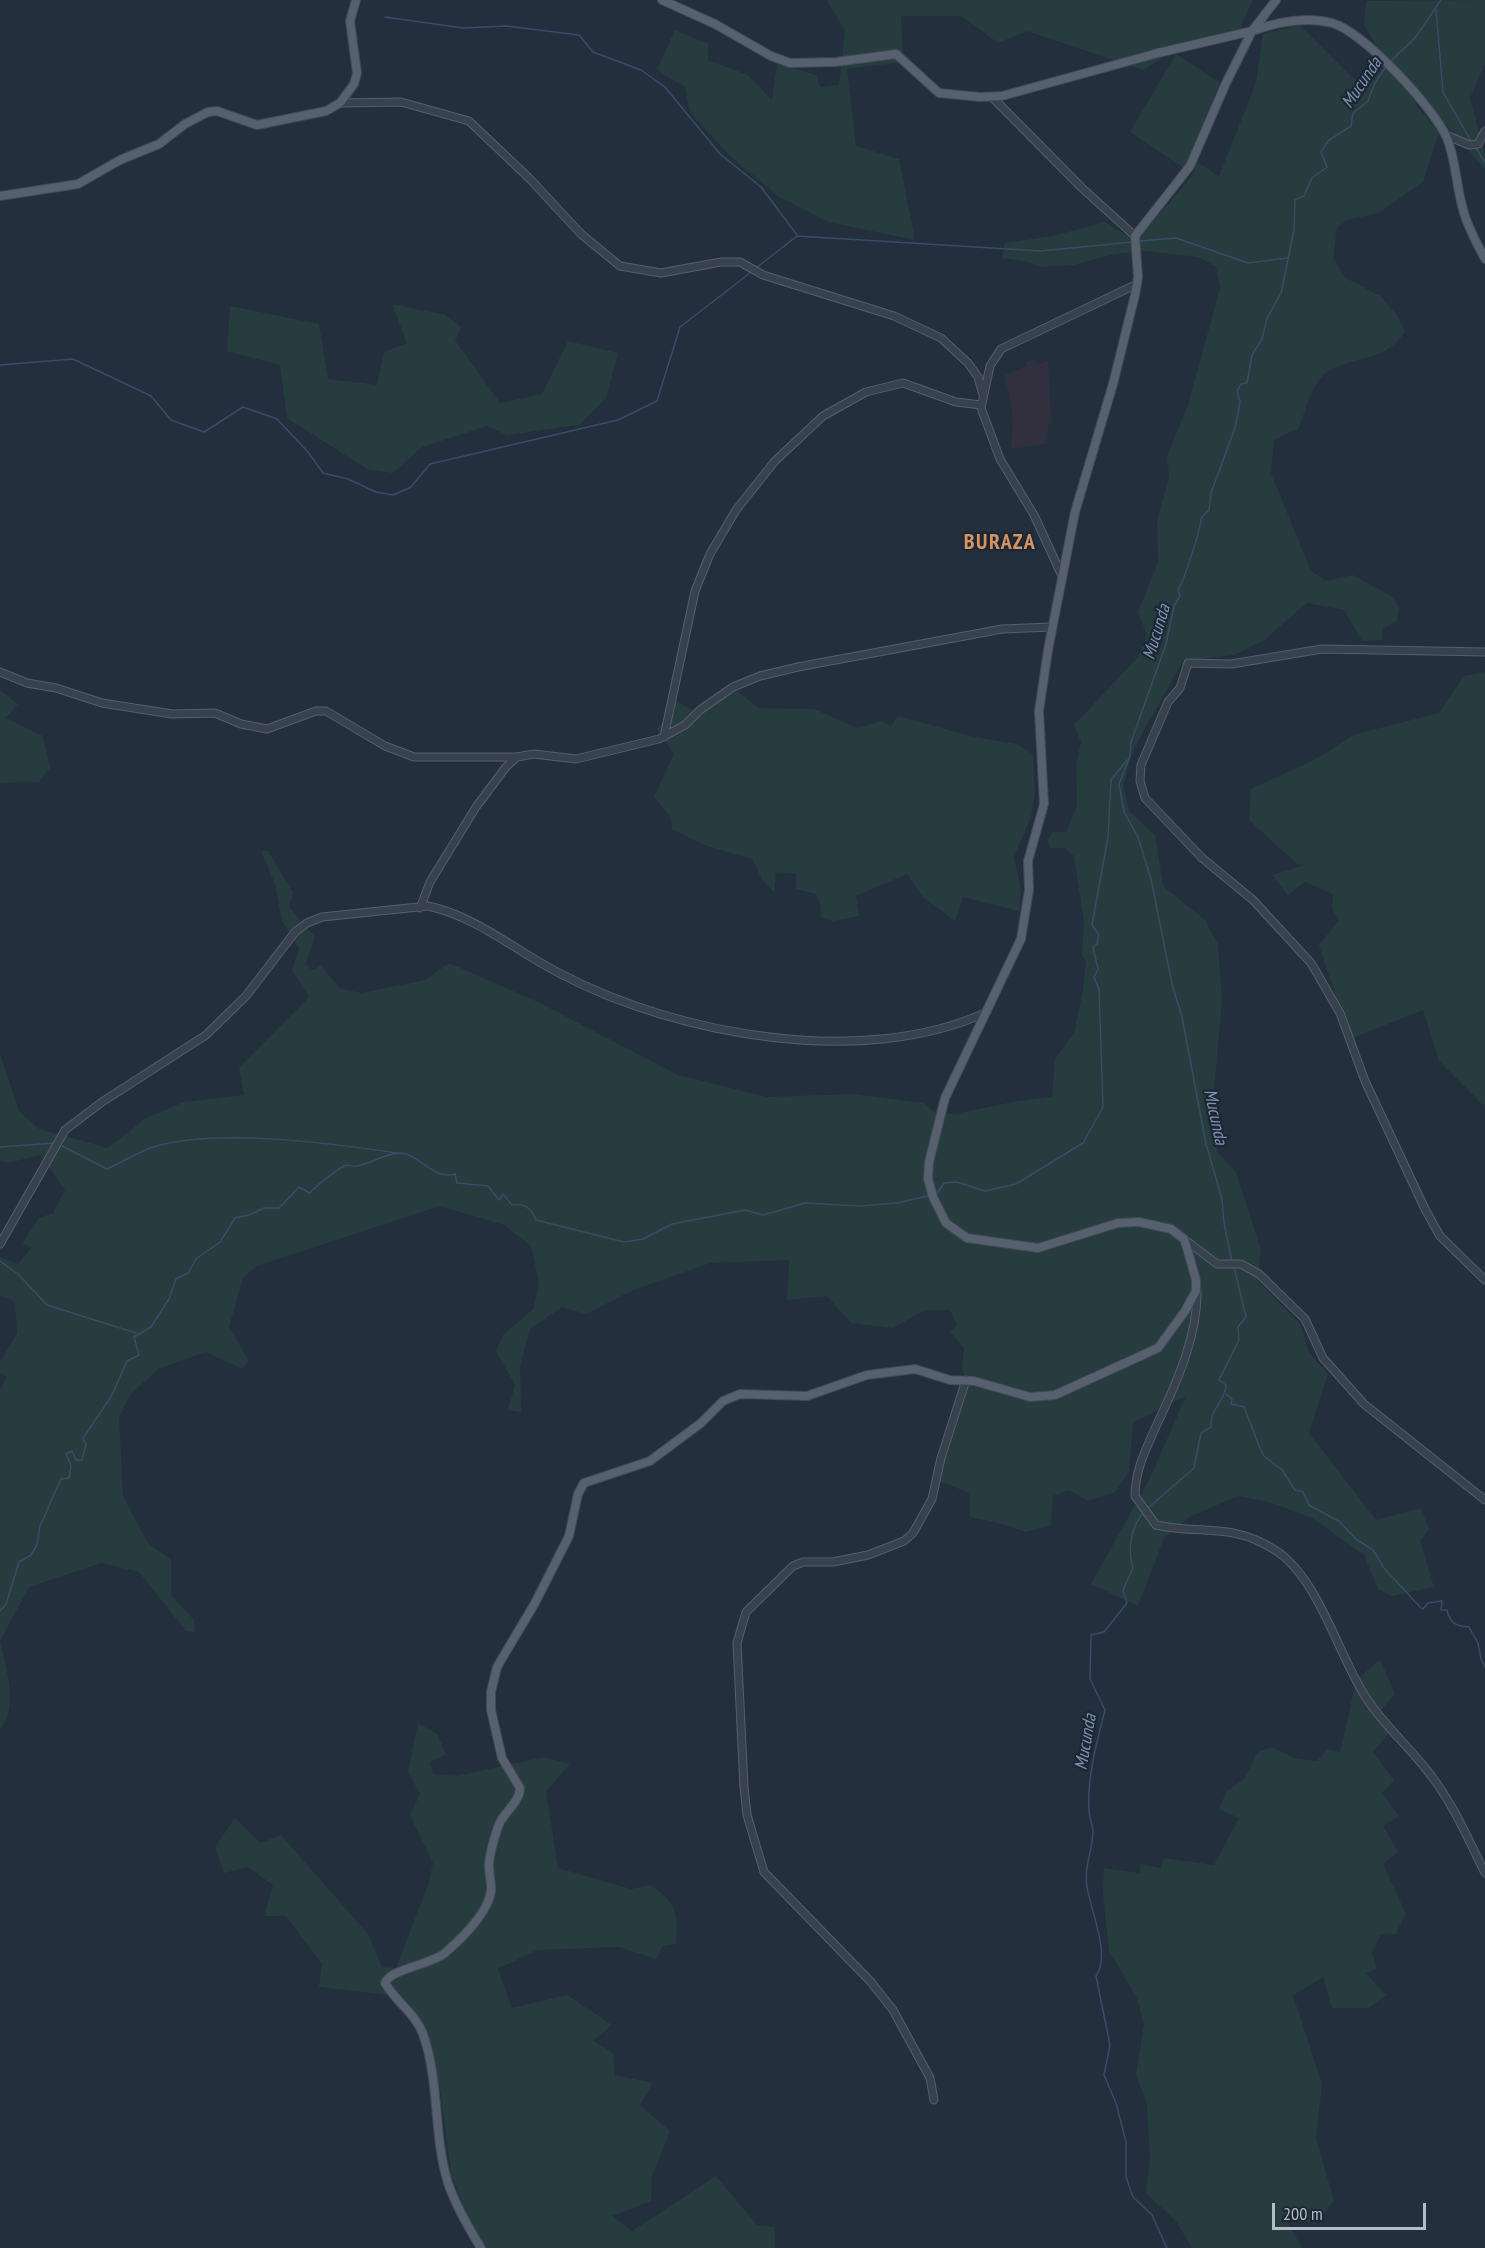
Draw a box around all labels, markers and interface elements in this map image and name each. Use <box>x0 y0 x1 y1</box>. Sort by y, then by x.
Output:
water label: Mucunda <box>1337 54 1387 112</box>
district label: BURAZA <box>964 530 1036 556</box>
water label: Mucunda <box>1138 602 1176 662</box>
water label: Mucunda <box>1199 1087 1231 1147</box>
water label: Mucunda <box>1070 1712 1102 1772</box>
scale bar <box>1275 2191 1430 2229</box>
text: 200 m <box>1283 2202 1323 2225</box>

